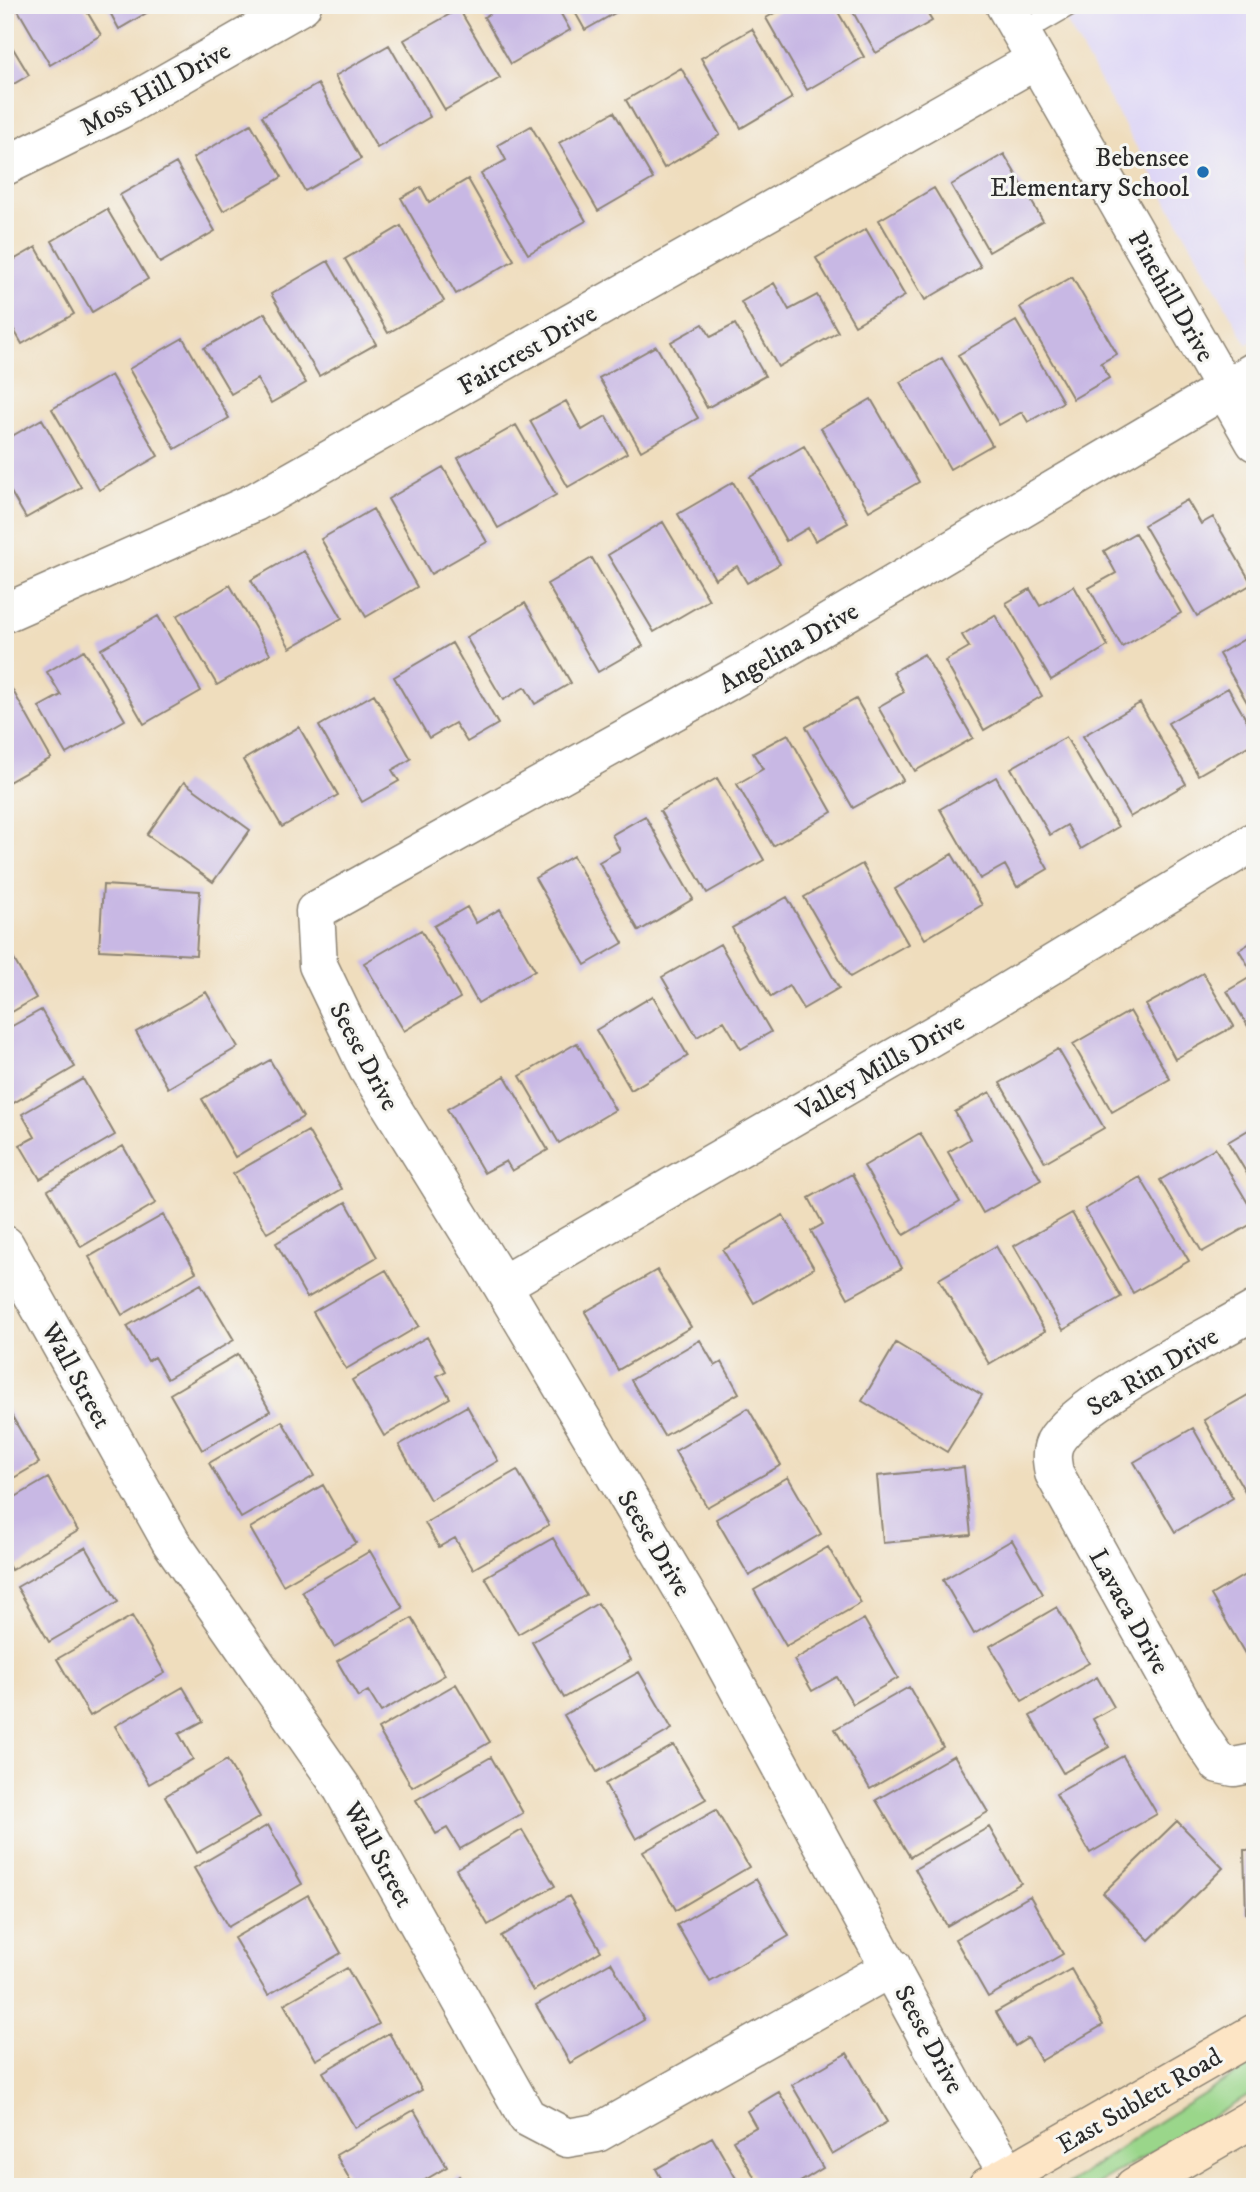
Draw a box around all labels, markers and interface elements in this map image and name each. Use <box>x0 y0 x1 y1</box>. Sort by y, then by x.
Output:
street label: Moss Hill Drive <box>75 34 237 144</box>
place label: Bebensee Elementary School <box>990 142 1189 205</box>
marker: Bebensee Elementary School <box>1195 164 1211 180</box>
street label: Pinehill Drive <box>1120 226 1221 368</box>
street label: Faircrest Drive <box>453 297 603 403</box>
street label: Angelina Drive <box>713 595 865 702</box>
street label: Seese Drive <box>321 997 406 1117</box>
street label: Valley Mills Drive <box>790 1006 971 1129</box>
street label: Wall Street <box>33 1316 118 1434</box>
street label: Sea Rim Drive <box>1081 1320 1225 1425</box>
street label: Seese Drive <box>609 1485 698 1603</box>
street label: Lavaca Drive <box>1081 1543 1177 1680</box>
street label: Wall Street <box>335 1795 420 1913</box>
street label: Seese Drive <box>886 1980 971 2100</box>
street label: East Sublett Road <box>1051 2041 1228 2162</box>

